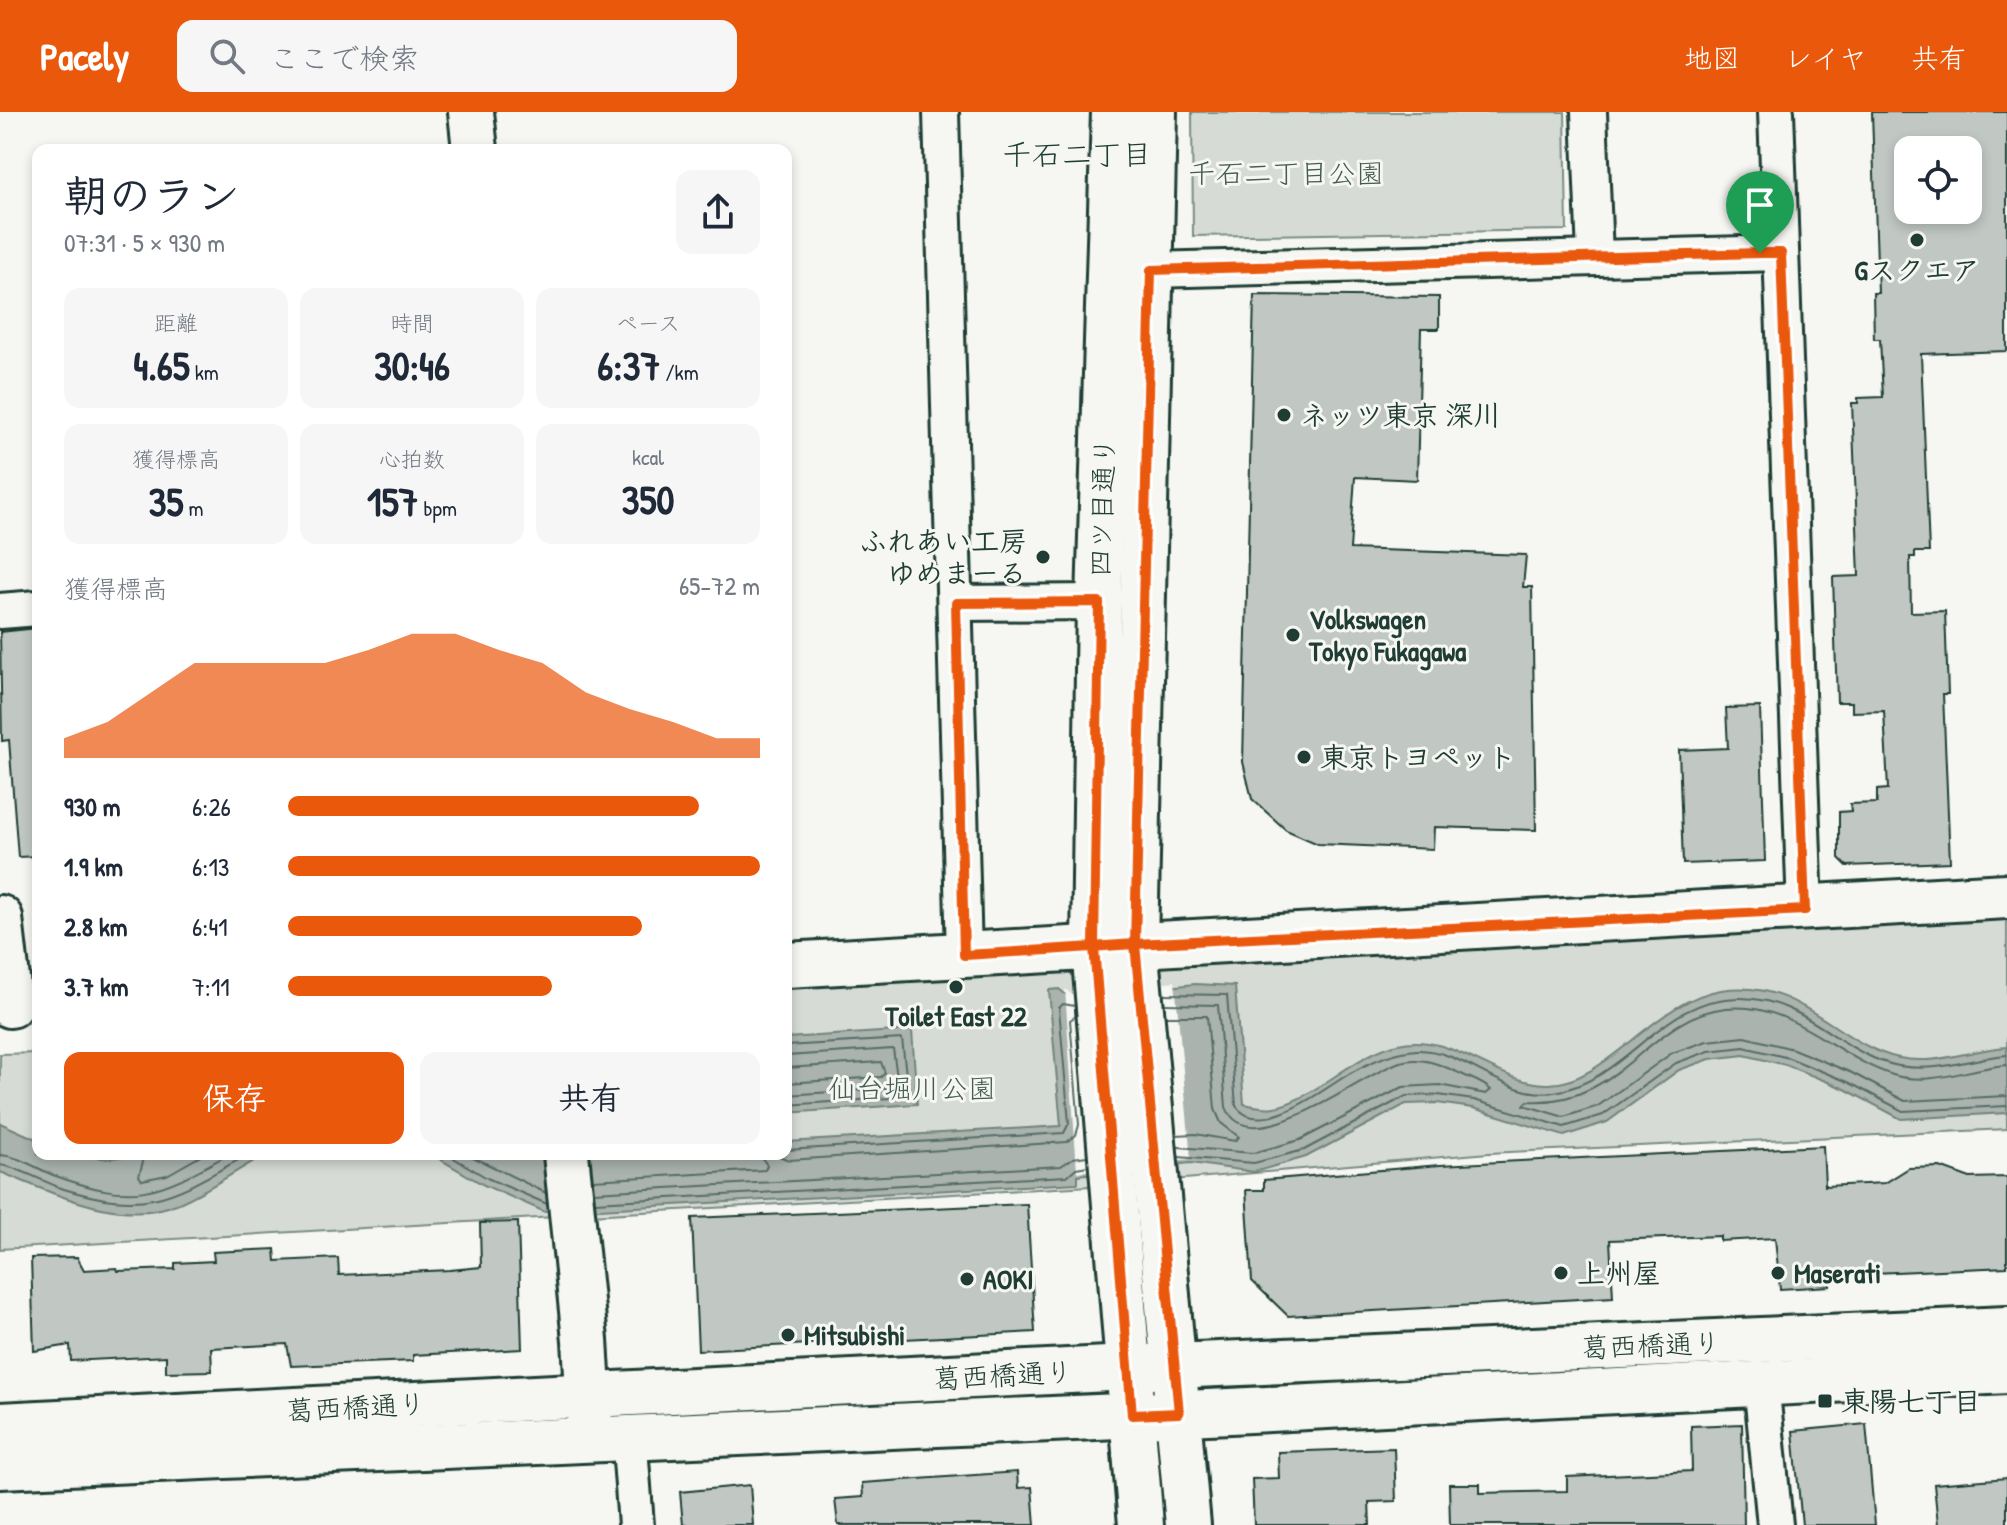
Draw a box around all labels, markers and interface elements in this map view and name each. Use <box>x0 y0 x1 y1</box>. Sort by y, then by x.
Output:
search box <box>177 20 737 92</box>
text: Pacely <box>40 30 129 82</box>
icon: search <box>205 34 249 78</box>
text: ここで検索 <box>269 38 419 78</box>
text: 地図 <box>1684 39 1740 77</box>
text: レイヤ <box>1784 39 1867 77</box>
text: 共有 <box>1911 39 1967 77</box>
district label: 千石二丁目 <box>1002 134 1152 174</box>
map controls <box>1894 136 1982 224</box>
button: locate <box>1894 136 1982 224</box>
park label: 千石二丁目公園 <box>1188 154 1384 192</box>
text: 朝のラン <box>64 165 240 225</box>
button: share <box>676 170 760 254</box>
pin <box>1726 171 1794 253</box>
icon: arrive <box>1738 183 1782 227</box>
text: 07:31 · 5 × 930 m <box>64 225 225 260</box>
marker: Gスクエア <box>1908 231 1926 249</box>
place label: Gスクエア <box>1854 251 1980 289</box>
text: 距離 <box>154 308 198 338</box>
text: 時間 <box>390 308 434 338</box>
text: ペース <box>616 308 680 338</box>
text: 4.65 <box>133 338 190 392</box>
text: 30:46 <box>374 338 450 392</box>
text: 6:37 <box>597 338 660 392</box>
text: km <box>190 357 219 387</box>
text: /km <box>660 357 699 387</box>
place label: ネッツ東京 深川 <box>1300 396 1501 434</box>
marker: ネッツ東京 深川 <box>1275 406 1293 424</box>
street label: 四ツ目通り <box>1081 436 1123 578</box>
text: kcal <box>632 442 664 472</box>
text: 獲得標高 <box>132 444 220 474</box>
text: 心拍数 <box>379 444 445 474</box>
text: 350 <box>622 472 674 526</box>
text: 35 <box>149 474 183 528</box>
text: 157 <box>367 474 418 528</box>
text: m <box>183 493 203 523</box>
text: bpm <box>418 493 457 523</box>
place label: ふれあい工房 ゆめまーる <box>859 522 1027 592</box>
marker: ふれあい工房 ゆめまーる <box>1034 548 1052 566</box>
text: 65–72 m <box>679 568 760 603</box>
text: 獲得標高 <box>64 571 168 606</box>
place label: Volkswagen Tokyo Fukagawa <box>1308 600 1466 671</box>
marker: Volkswagen Tokyo Fukagawa <box>1284 626 1302 644</box>
place label: 東京トヨペット <box>1320 738 1516 776</box>
marker: 東京トヨペット <box>1295 748 1313 766</box>
text: 930 m <box>64 789 121 824</box>
text: 6:26 <box>192 789 231 824</box>
text: 1.9 km <box>64 849 123 884</box>
text: 6:13 <box>192 849 230 884</box>
text: 2.8 km <box>64 909 127 944</box>
text: 6:41 <box>192 909 228 944</box>
text: 3.7 km <box>64 969 129 1004</box>
text: 7:11 <box>192 969 230 1004</box>
marker: Toilet East 22 <box>947 978 965 996</box>
place label: Toilet East 22 <box>884 997 1028 1035</box>
button: 保存 <box>64 1052 404 1144</box>
button: 共有 <box>420 1052 760 1144</box>
park label: 仙台堀川公園 <box>828 1069 996 1107</box>
place label: 上州屋 <box>1577 1254 1661 1292</box>
place label: Maserati <box>1794 1254 1881 1292</box>
place label: AOKI <box>983 1260 1033 1298</box>
marker: 上州屋 <box>1552 1264 1570 1282</box>
marker: Maserati <box>1769 1264 1787 1282</box>
marker: AOKI <box>958 1270 976 1288</box>
place label: Mitsubishi <box>804 1316 905 1354</box>
street label: 葛西橋通り <box>1580 1324 1722 1366</box>
marker: Mitsubishi <box>779 1326 797 1344</box>
street label: 葛西橋通り <box>932 1352 1074 1398</box>
place label: 東陽七丁目 <box>1841 1382 1981 1420</box>
street label: 葛西橋通り <box>285 1384 427 1430</box>
marker: 東陽七丁目 <box>1816 1392 1834 1410</box>

